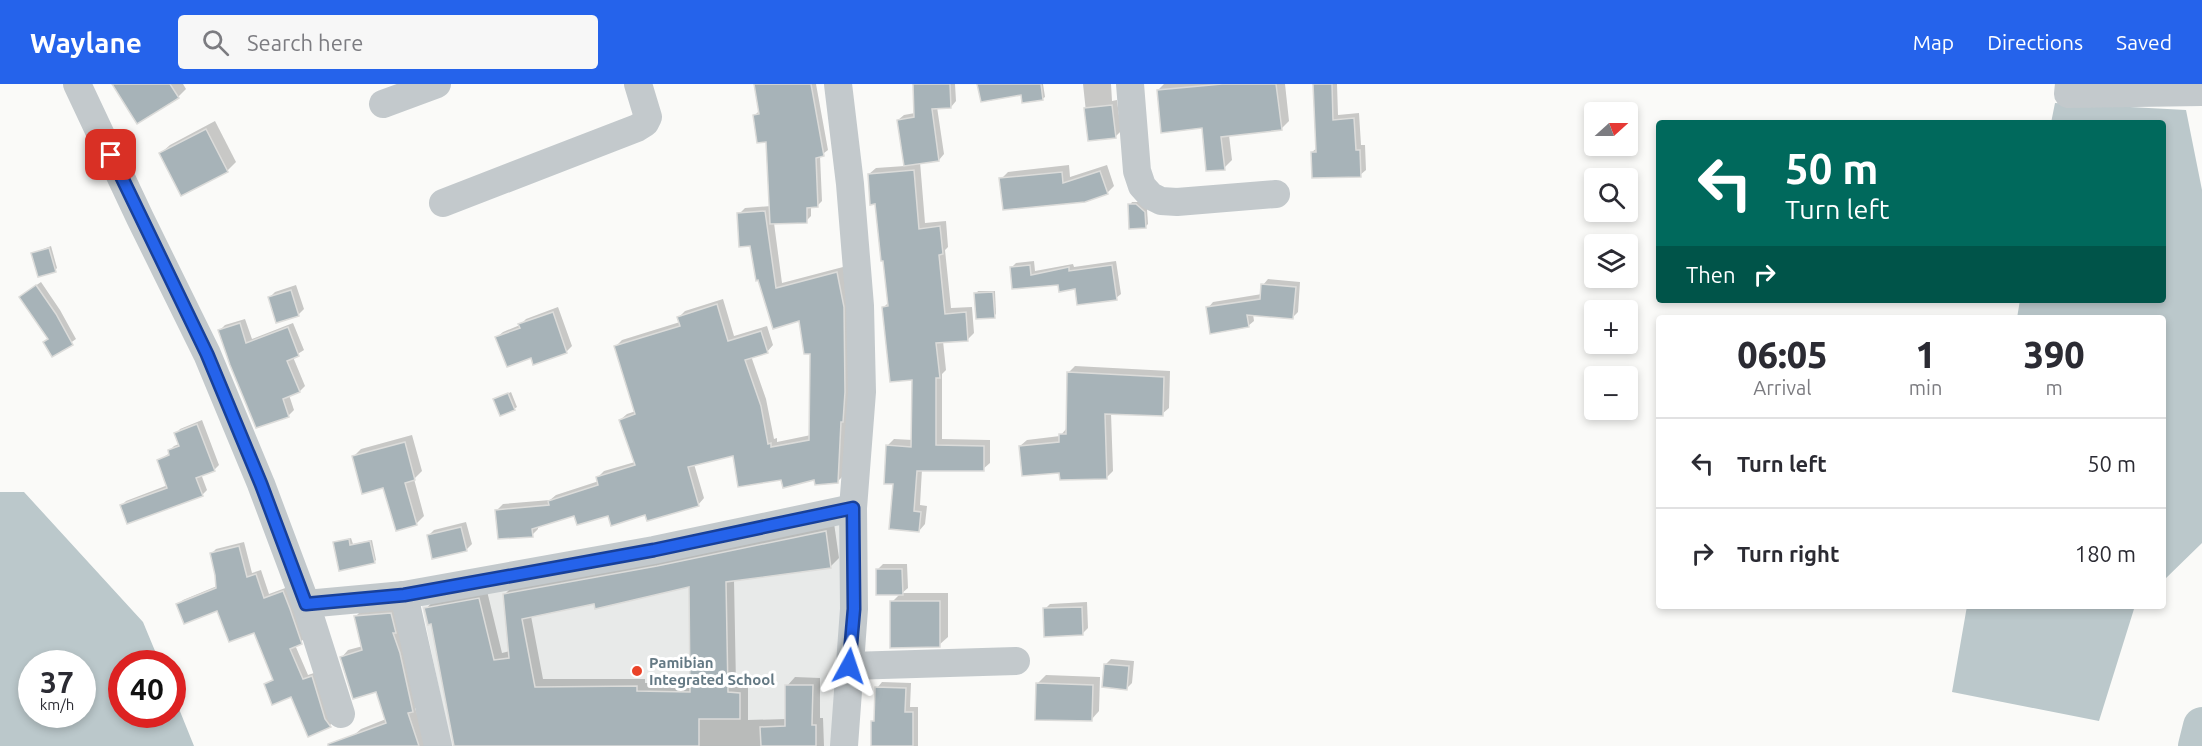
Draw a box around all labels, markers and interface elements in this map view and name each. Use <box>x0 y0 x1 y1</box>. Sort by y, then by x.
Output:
search box <box>178 15 598 69</box>
icon: search <box>199 26 232 59</box>
text: Waylane <box>30 27 142 58</box>
text: Search here <box>247 30 363 55</box>
text: Map <box>1913 30 1954 54</box>
text: Directions <box>1987 30 2083 54</box>
text: Saved <box>2116 30 2172 54</box>
north arrow <box>1584 102 1638 156</box>
map controls <box>1584 102 1638 420</box>
pin <box>85 129 136 180</box>
icon: arrive <box>94 138 127 171</box>
icon: left <box>1686 144 1764 222</box>
text: 50 m <box>1785 145 1879 192</box>
button: search <box>1584 168 1638 222</box>
text: Turn left <box>1785 194 1889 224</box>
button: layers <box>1584 234 1638 288</box>
icon: right <box>1748 258 1781 291</box>
text: Then <box>1686 262 1736 287</box>
button: + <box>1584 300 1638 354</box>
text: 06:05 <box>1737 334 1827 375</box>
text: 1 <box>1915 334 1936 375</box>
text: 390 <box>2024 334 2085 375</box>
button: − <box>1584 366 1638 420</box>
text: Arrival <box>1753 376 1812 399</box>
text: min <box>1909 376 1942 399</box>
text: m <box>2046 376 2063 399</box>
icon: left <box>1686 447 1719 480</box>
text: Turn left <box>1737 451 1827 476</box>
text: 50 m <box>2087 451 2136 476</box>
icon: right <box>1686 537 1719 570</box>
text: Turn right <box>1737 541 1839 566</box>
text: 180 m <box>2075 541 2136 566</box>
position arrow <box>817 634 881 698</box>
speed limit sign: 40 <box>108 650 186 728</box>
place label: Pamibian Integrated School <box>649 654 775 688</box>
marker: Pamibian Integrated School <box>630 664 644 678</box>
text: 37 <box>40 665 74 699</box>
text: km/h <box>40 696 74 713</box>

